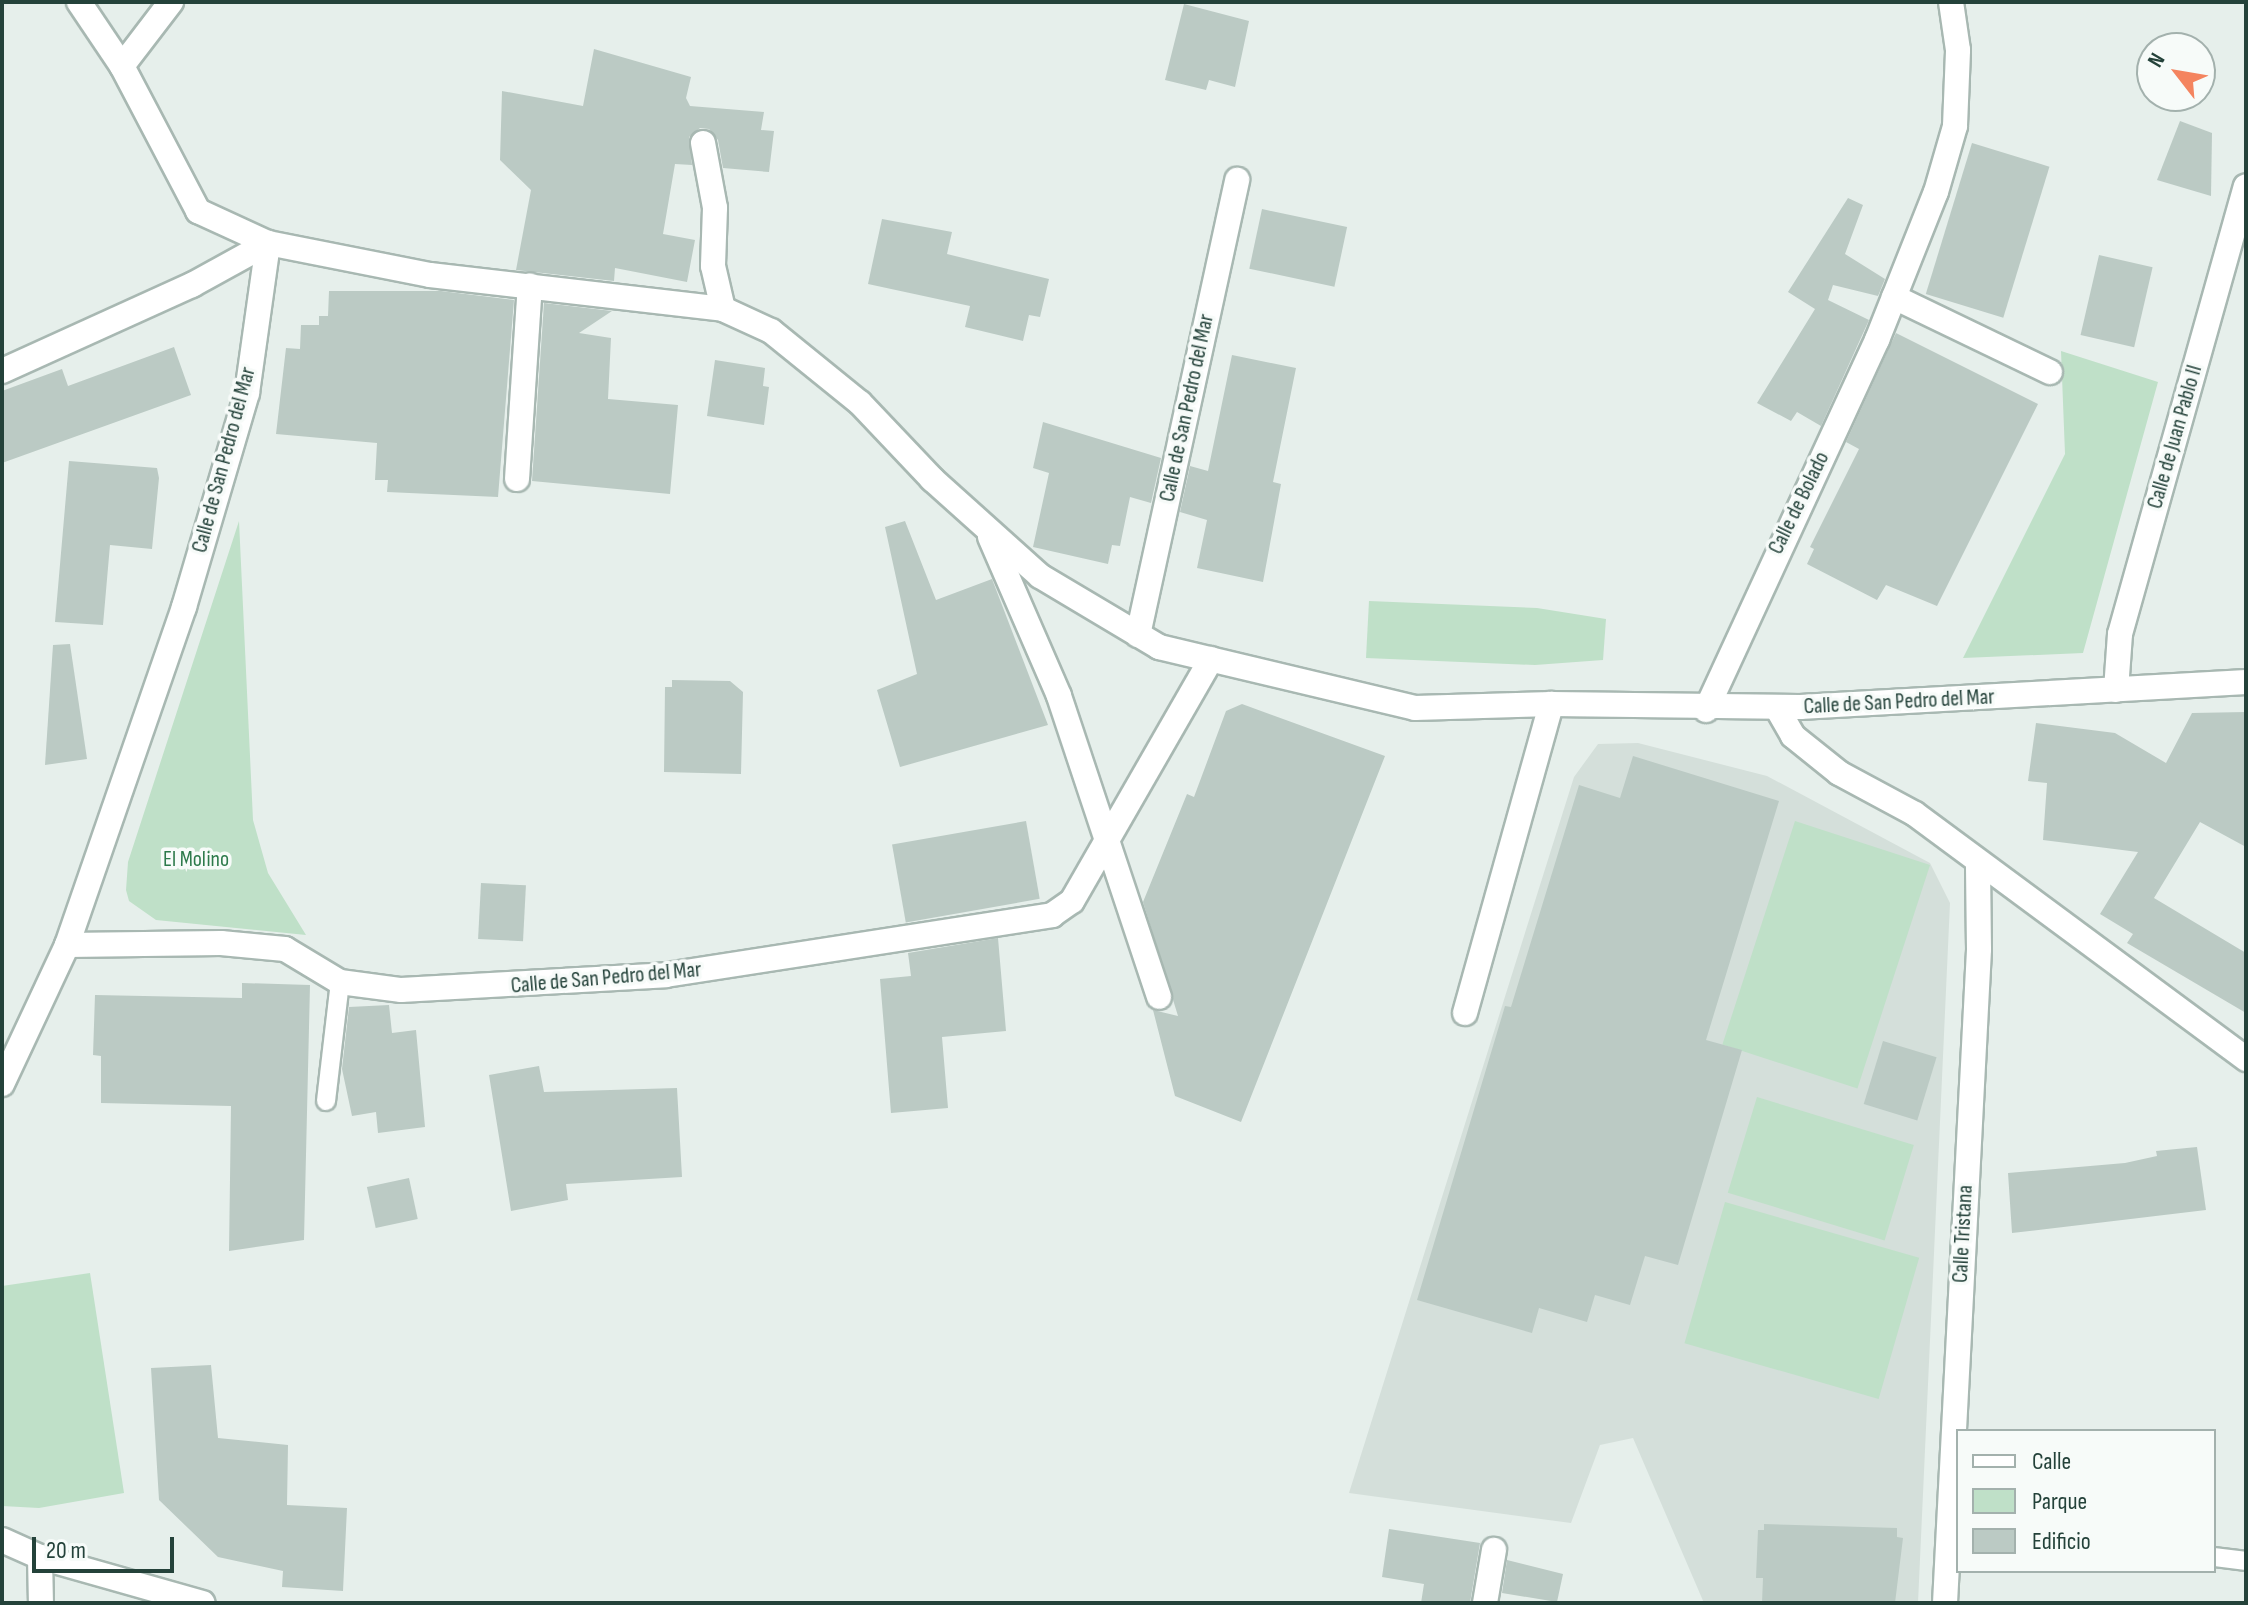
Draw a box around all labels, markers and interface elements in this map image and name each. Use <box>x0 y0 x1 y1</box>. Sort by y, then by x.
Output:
north arrow <box>2136 32 2216 112</box>
text: N <box>2142 48 2171 72</box>
street label: Calle de San Pedro del Mar <box>1154 312 1220 504</box>
street label: Calle de Juan Pablo II <box>2142 362 2208 512</box>
street label: Calle de San Pedro del Mar <box>187 364 261 556</box>
street label: Calle de Bolado <box>1763 448 1835 558</box>
street label: Calle de San Pedro del Mar <box>1803 684 1995 720</box>
park label: El Molino <box>163 847 229 873</box>
street label: Calle de San Pedro del Mar <box>510 957 702 999</box>
street label: Calle Tristana <box>1947 1184 1979 1284</box>
legend <box>1956 1429 2216 1573</box>
text: Calle <box>2032 1447 2071 1476</box>
text: Parque <box>2032 1487 2087 1516</box>
scale bar <box>36 1521 178 1571</box>
text: Edificio <box>2032 1527 2091 1556</box>
text: 20 m <box>46 1536 86 1565</box>

